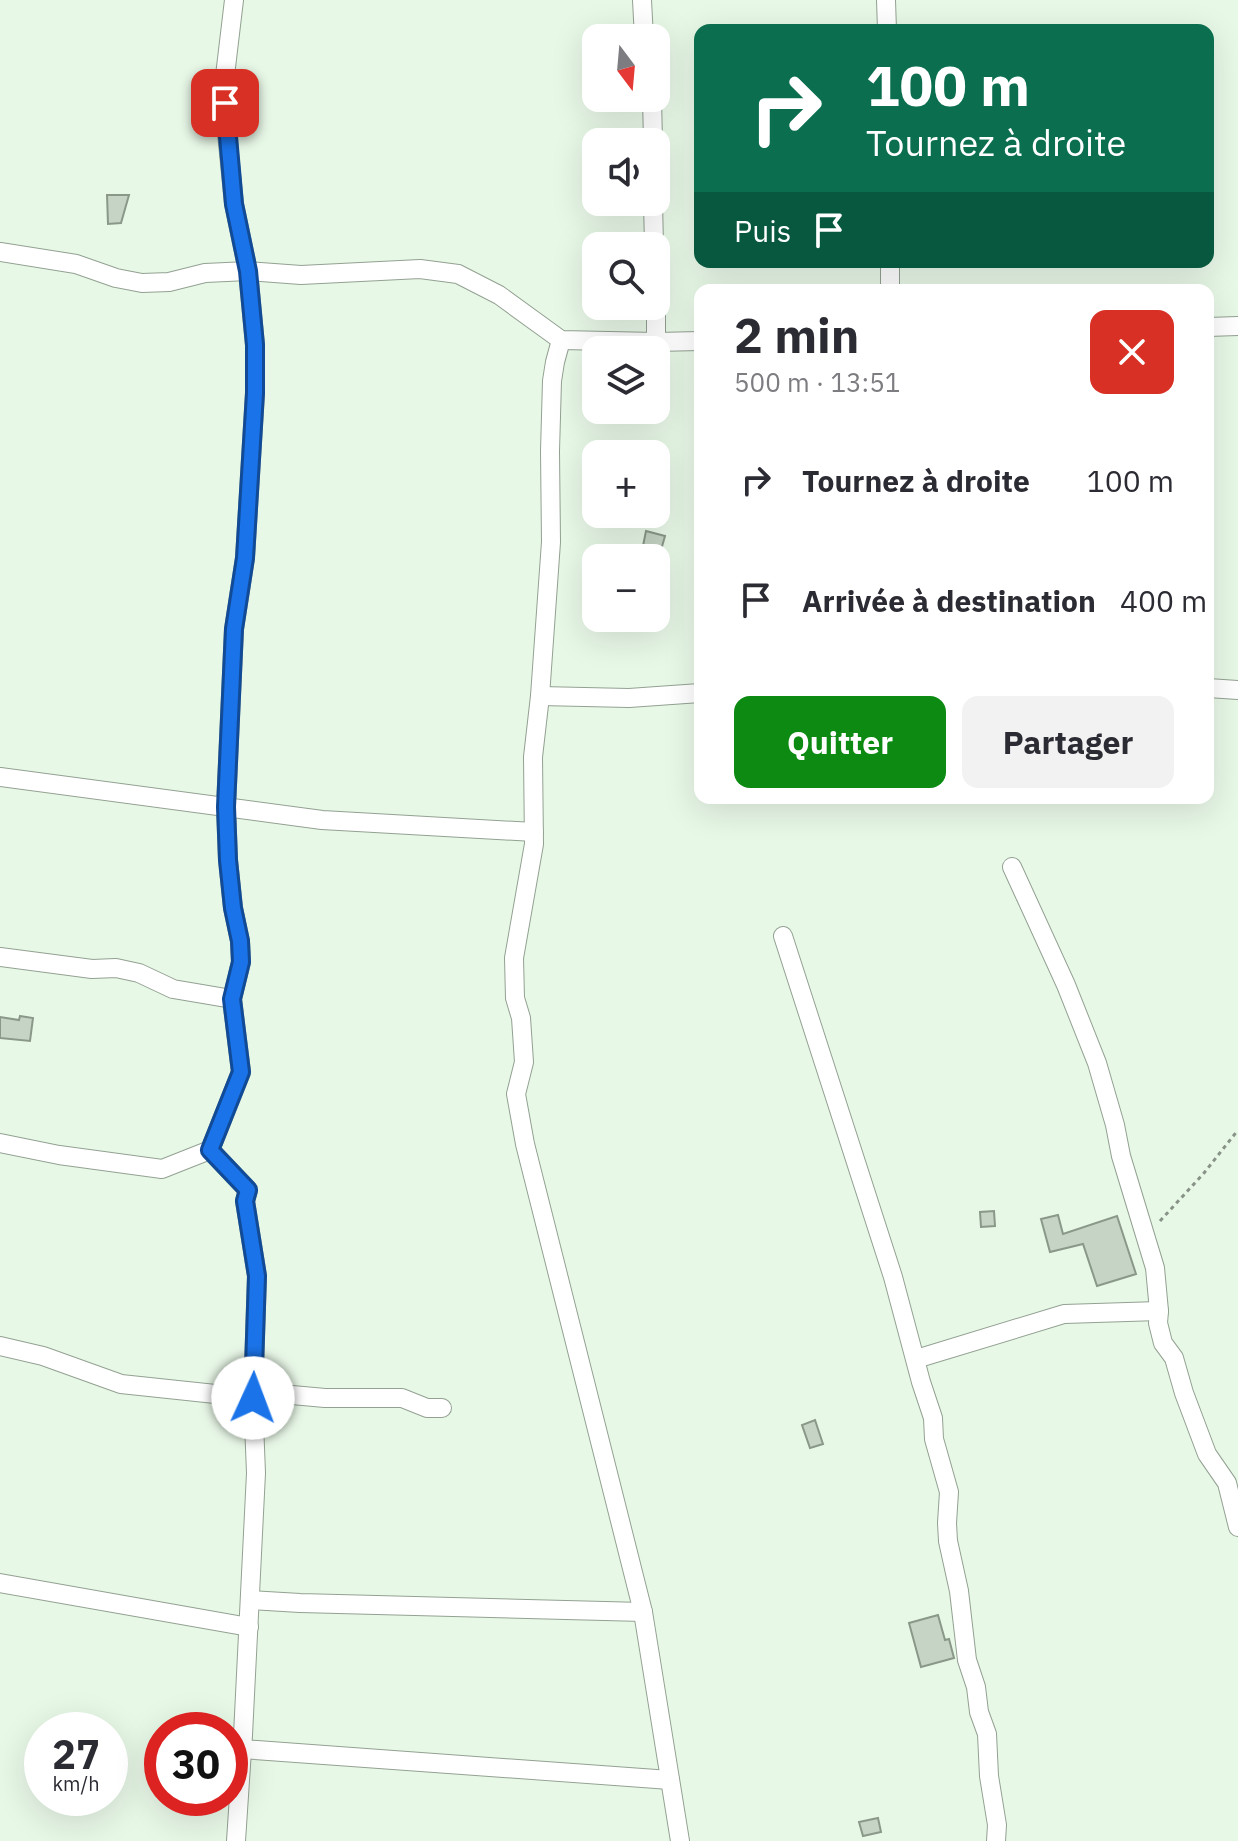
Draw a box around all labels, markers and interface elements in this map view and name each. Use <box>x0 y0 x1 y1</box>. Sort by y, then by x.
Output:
north arrow <box>582 24 670 112</box>
map controls <box>582 24 670 632</box>
text: 100 m <box>866 49 1030 121</box>
icon: right <box>734 56 838 160</box>
pin <box>191 69 259 137</box>
icon: arrive <box>203 81 247 125</box>
text: Tournez à droite <box>866 119 1126 166</box>
button: sound <box>582 128 670 216</box>
icon: arrive <box>807 208 851 252</box>
text: Puis <box>734 211 791 250</box>
button: search <box>582 232 670 320</box>
text: 2 min <box>734 304 859 366</box>
button: close <box>1090 310 1174 394</box>
button: layers <box>582 336 670 424</box>
text: 500 m · 13:51 <box>734 365 900 399</box>
button: + <box>582 440 670 528</box>
icon: right <box>734 458 778 502</box>
text: Tournez à droite <box>802 461 1030 500</box>
text: 100 m <box>1087 461 1174 500</box>
button: − <box>582 544 670 632</box>
icon: arrive <box>734 578 778 622</box>
text: Arrivée à destination <box>802 581 1096 620</box>
text: 400 m <box>1120 581 1207 620</box>
button: Quitter <box>734 696 946 788</box>
button: Partager <box>962 696 1174 788</box>
position arrow <box>211 1356 295 1440</box>
speed limit sign: 30 <box>144 1712 248 1816</box>
text: 27 <box>52 1728 100 1780</box>
text: km/h <box>52 1770 100 1797</box>

